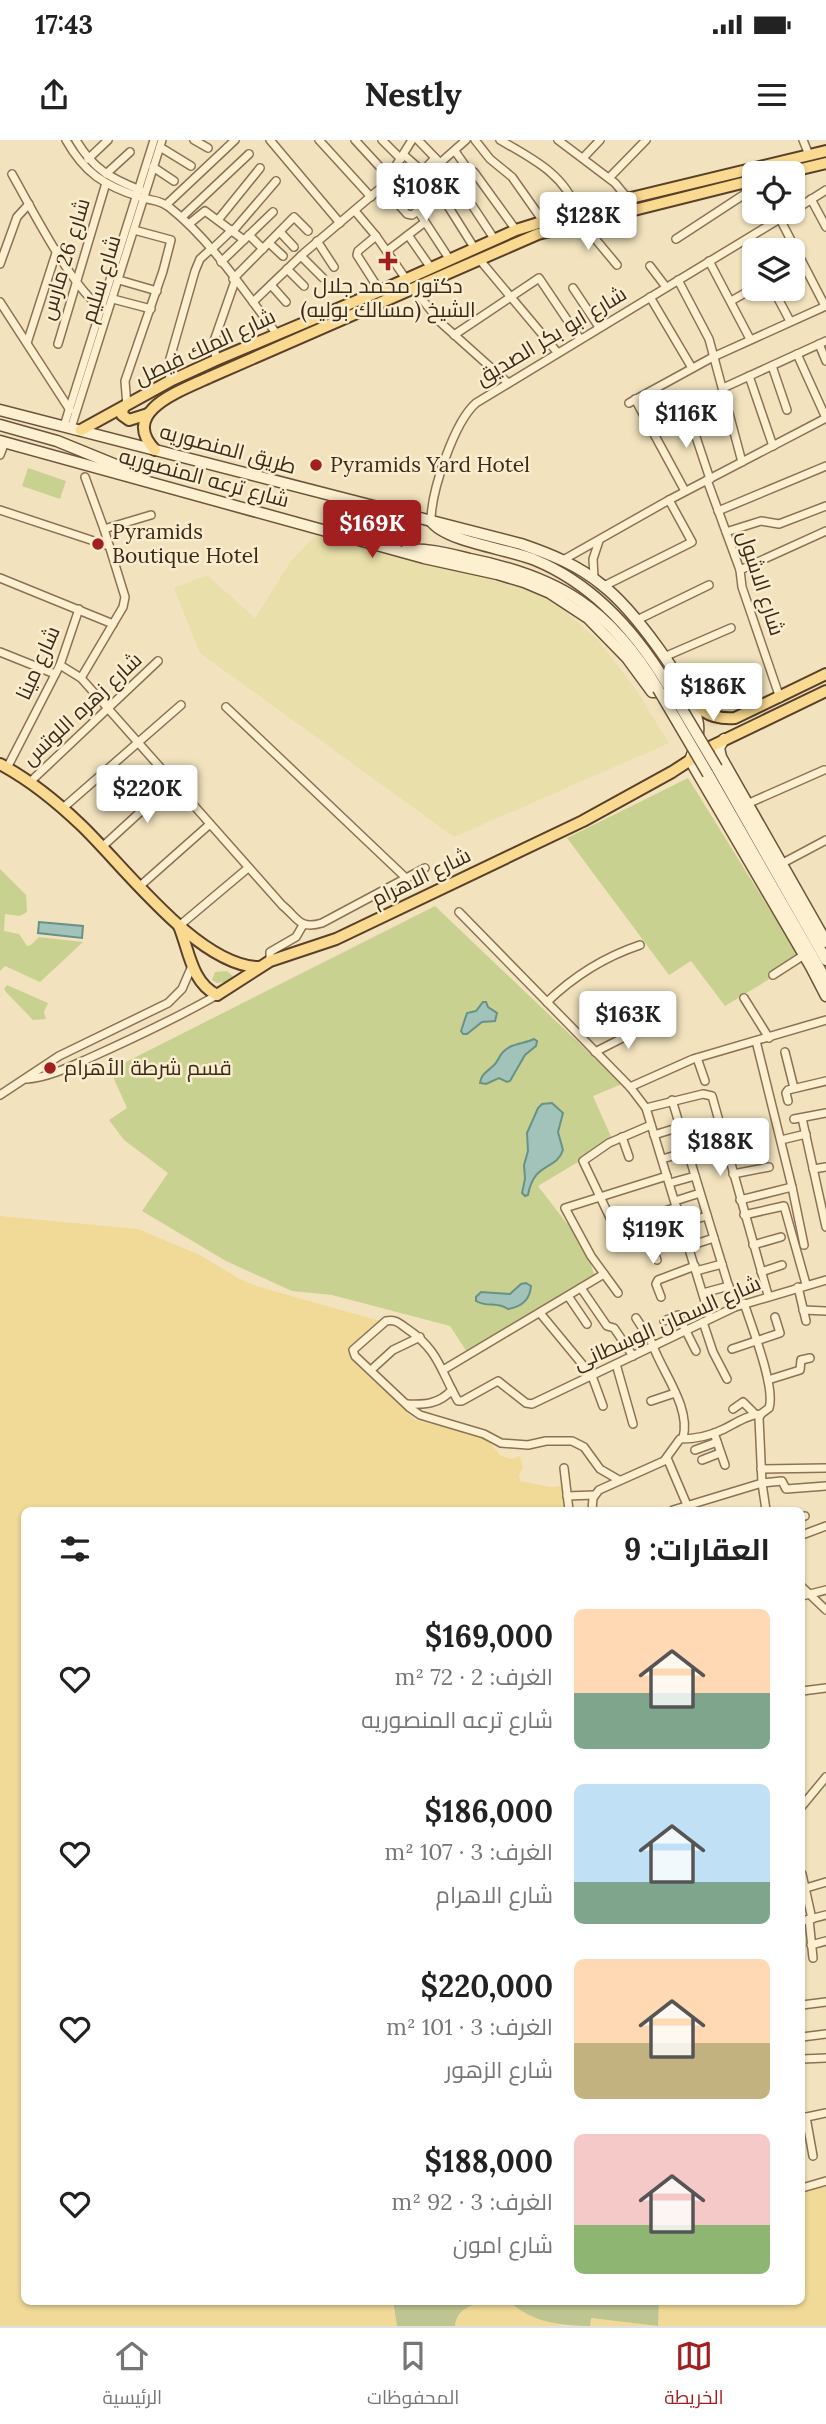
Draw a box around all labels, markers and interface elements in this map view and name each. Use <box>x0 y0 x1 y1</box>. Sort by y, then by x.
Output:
text: 17:43 <box>35 8 93 41</box>
text: Nestly <box>364 74 462 115</box>
icon: share <box>35 76 73 114</box>
icon: menu <box>753 76 791 114</box>
map controls <box>742 161 805 301</box>
button: locate <box>742 161 805 224</box>
pin: $108K <box>377 164 475 223</box>
text: $108K <box>392 171 460 200</box>
pin: $128K <box>539 192 637 252</box>
street label: شارع 26 مارس <box>33 195 97 323</box>
text: $128K <box>556 200 620 229</box>
street label: شارع سليم <box>74 232 128 326</box>
button: layers <box>742 238 805 301</box>
marker: دكتور محمد جلال الشيخ (مسالك بوليه) <box>378 251 398 271</box>
place label: دكتور محمد جلال الشيخ (مسالك بوليه) <box>300 272 476 324</box>
street label: شارع ابو بكر الصديق <box>470 280 632 392</box>
street label: شارع الملك فيصل <box>130 302 280 392</box>
pin: $116K <box>637 390 735 450</box>
text: $116K <box>655 398 717 427</box>
street label: طريق المنصوريه <box>157 417 299 480</box>
street label: شارع ترعه المنصوريه <box>116 442 292 514</box>
place label: Pyramids Yard Hotel <box>330 451 530 478</box>
marker: Pyramids Yard Hotel <box>308 457 324 473</box>
pin: $169K <box>323 500 421 560</box>
text: $169K <box>339 508 405 537</box>
place label: Pyramids Boutique Hotel <box>112 518 259 569</box>
street label: شارع الاشول <box>731 527 791 639</box>
marker: Pyramids Boutique Hotel <box>90 536 106 552</box>
street label: شارع مينا <box>9 622 67 704</box>
street label: شارع زهره اللوتس <box>16 646 148 772</box>
pin: $186K <box>664 664 762 723</box>
text: $186K <box>680 671 746 700</box>
pin: $220K <box>98 766 196 825</box>
text: $220K <box>112 773 182 802</box>
street label: شارع الاهرام <box>367 841 475 913</box>
pin: $163K <box>579 992 677 1051</box>
text: $163K <box>595 999 661 1028</box>
place label: قسم شرطة الأهرام <box>64 1054 232 1082</box>
marker: قسم شرطة الأهرام <box>42 1060 58 1076</box>
pin: $188K <box>671 1118 769 1178</box>
text: $188K <box>687 1126 753 1155</box>
pin: $119K <box>604 1206 702 1266</box>
text: $119K <box>622 1214 684 1243</box>
street label: شارع السمان الوسطانى <box>569 1269 765 1377</box>
icon: filters <box>56 1530 94 1568</box>
text: العقارات: 9 <box>624 1530 770 1568</box>
text: $169,000 <box>425 1617 553 1655</box>
icon: home <box>630 1637 714 1721</box>
icon: heart <box>56 1660 94 1698</box>
text: الغرف: 2 · 72 m² <box>395 1662 553 1691</box>
text: شارع ترعه المنصوريه <box>361 1705 553 1734</box>
text: $186,000 <box>424 1792 553 1830</box>
icon: home <box>630 1812 714 1896</box>
icon: heart <box>56 1835 94 1873</box>
text: الغرف: 3 · 107 m² <box>384 1837 553 1866</box>
text: شارع الاهرام <box>436 1880 553 1909</box>
text: $220,000 <box>421 1967 553 2005</box>
icon: home <box>630 1987 714 2071</box>
icon: heart <box>56 2010 94 2048</box>
text: الغرف: 3 · 101 m² <box>386 2012 553 2041</box>
text: شارع الزهور <box>445 2055 553 2084</box>
text: $188,000 <box>425 2142 553 2180</box>
icon: home <box>630 2162 714 2246</box>
icon: heart <box>56 2185 94 2223</box>
text: الغرف: 3 · 92 m² <box>392 2187 553 2216</box>
text: شارع امون <box>453 2230 553 2259</box>
tab: الرئيسية <box>102 2337 162 2415</box>
tab: المحفوظات <box>367 2337 459 2415</box>
tab: الخريطة <box>664 2337 724 2415</box>

